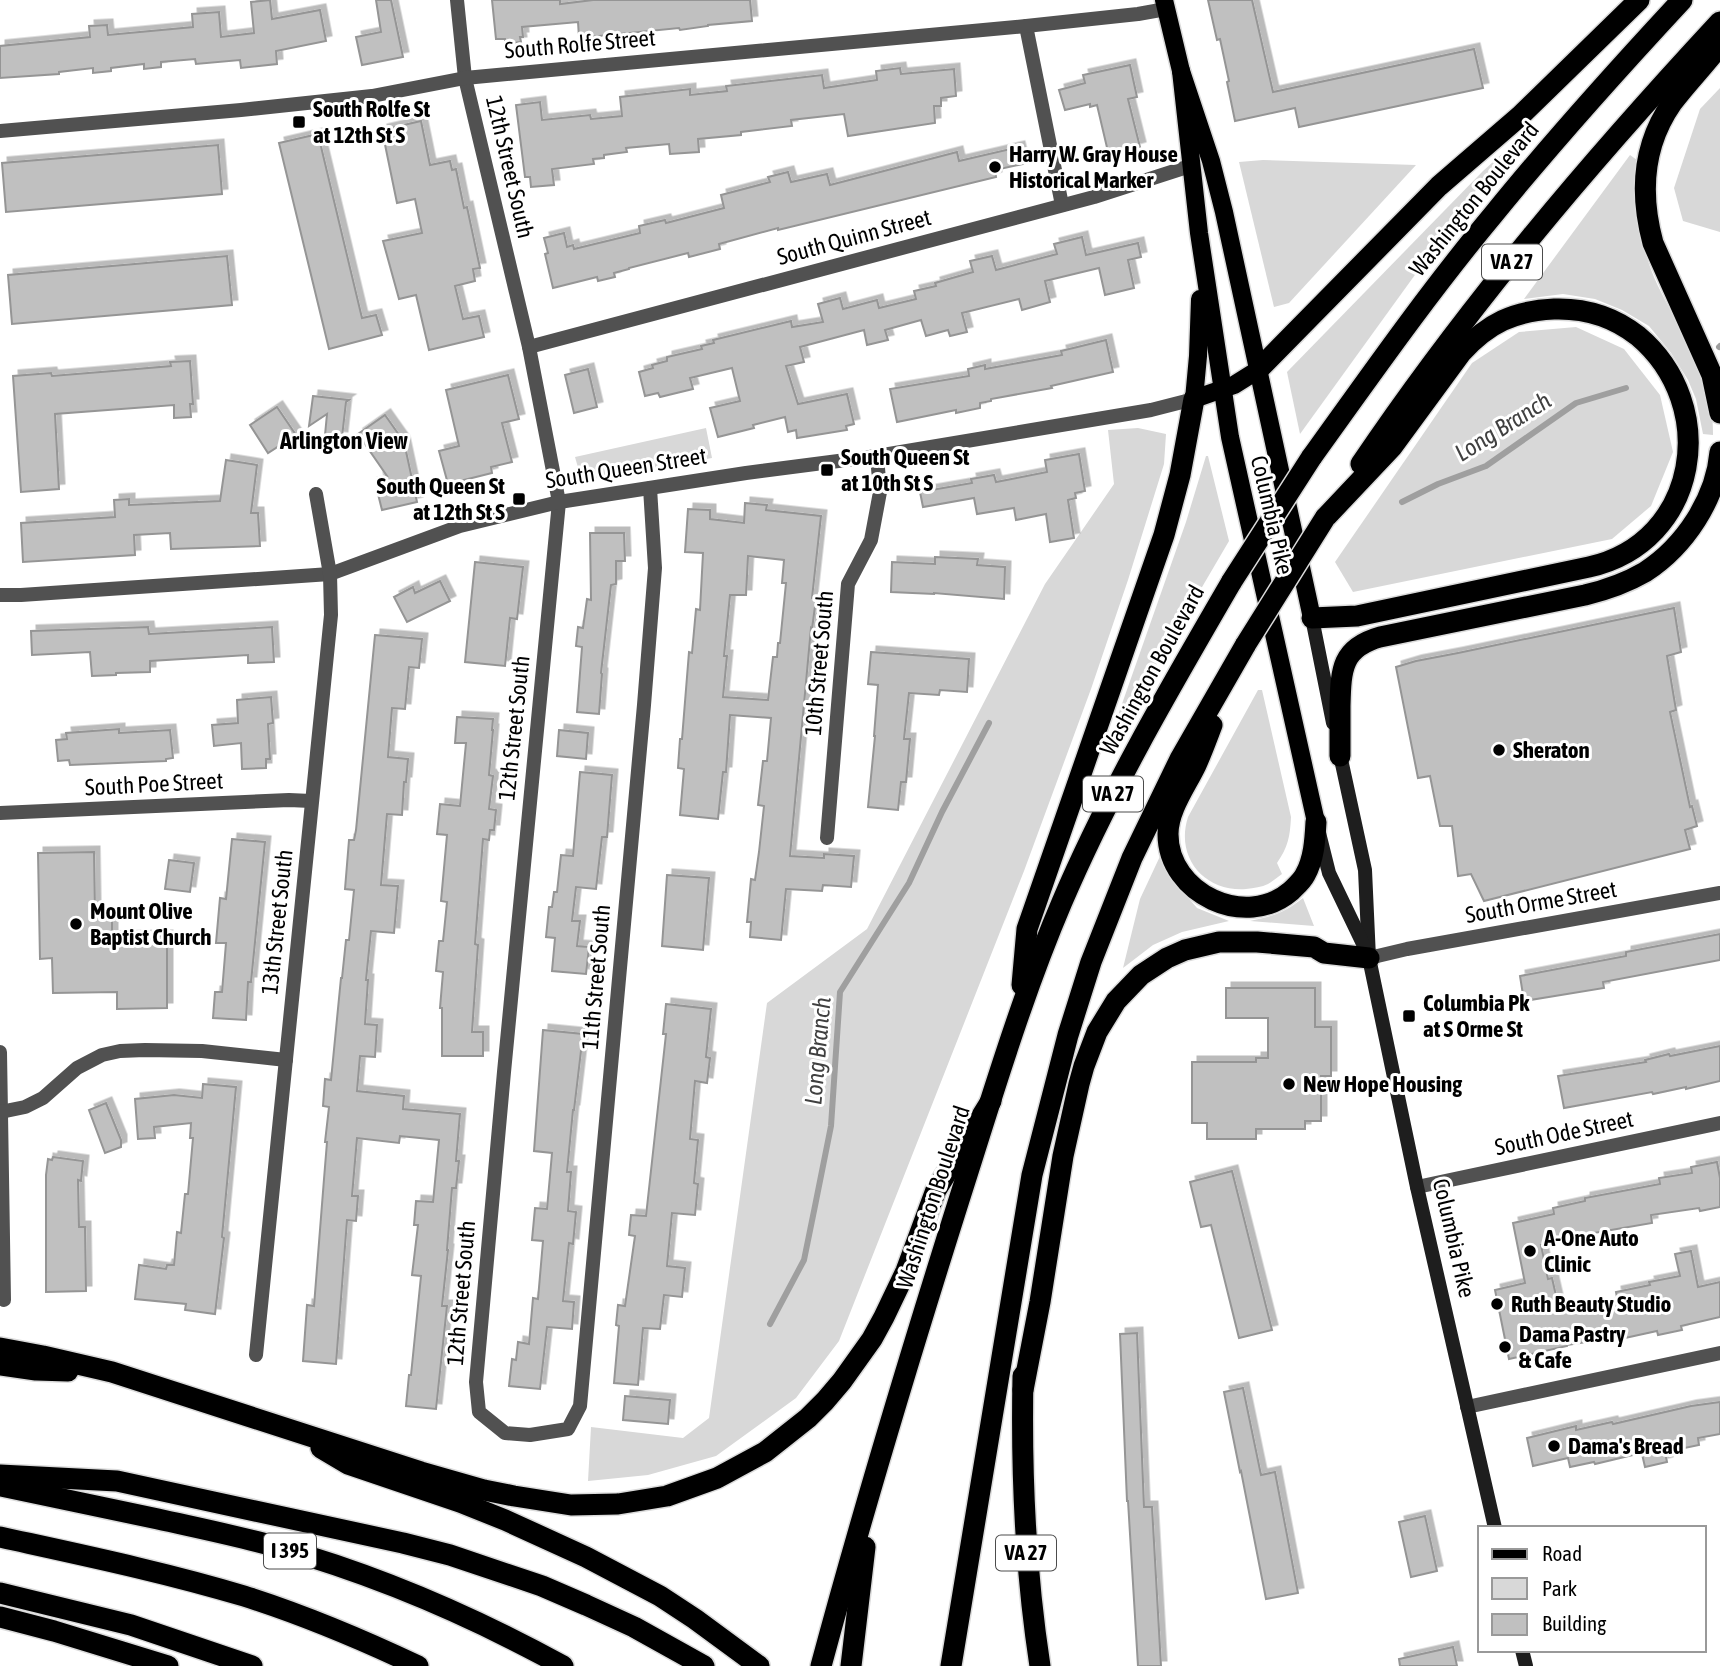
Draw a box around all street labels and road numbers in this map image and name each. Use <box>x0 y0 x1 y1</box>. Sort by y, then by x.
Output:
street label: South Rolfe Street <box>503 24 657 64</box>
street label: 12th Street South <box>481 93 539 241</box>
street label: Washington Boulevard <box>1404 117 1544 281</box>
street label: South Quinn Street <box>774 204 934 270</box>
road number: VA 27 <box>1482 244 1542 280</box>
street label: South Queen Street <box>544 442 708 494</box>
street label: Columbia Pike <box>1246 453 1298 577</box>
street label: Washington Boulevard <box>1094 580 1210 760</box>
street label: 10th Street South <box>800 589 838 737</box>
street label: 12th Street South <box>493 654 535 802</box>
street label: South Poe Street <box>84 767 224 801</box>
road number: VA 27 <box>1083 776 1143 812</box>
street label: 13th Street South <box>256 848 298 996</box>
street label: South Orme Street <box>1463 876 1619 928</box>
street label: 11th Street South <box>577 903 615 1051</box>
street label: Washington Boulevard <box>891 1102 975 1292</box>
street label: South Ode Street <box>1492 1106 1636 1160</box>
street label: Columbia Pike <box>1428 1176 1480 1300</box>
street label: 12th Street South <box>442 1219 480 1367</box>
road number: I 395 <box>264 1534 316 1568</box>
road number: VA 27 <box>996 1536 1056 1570</box>

